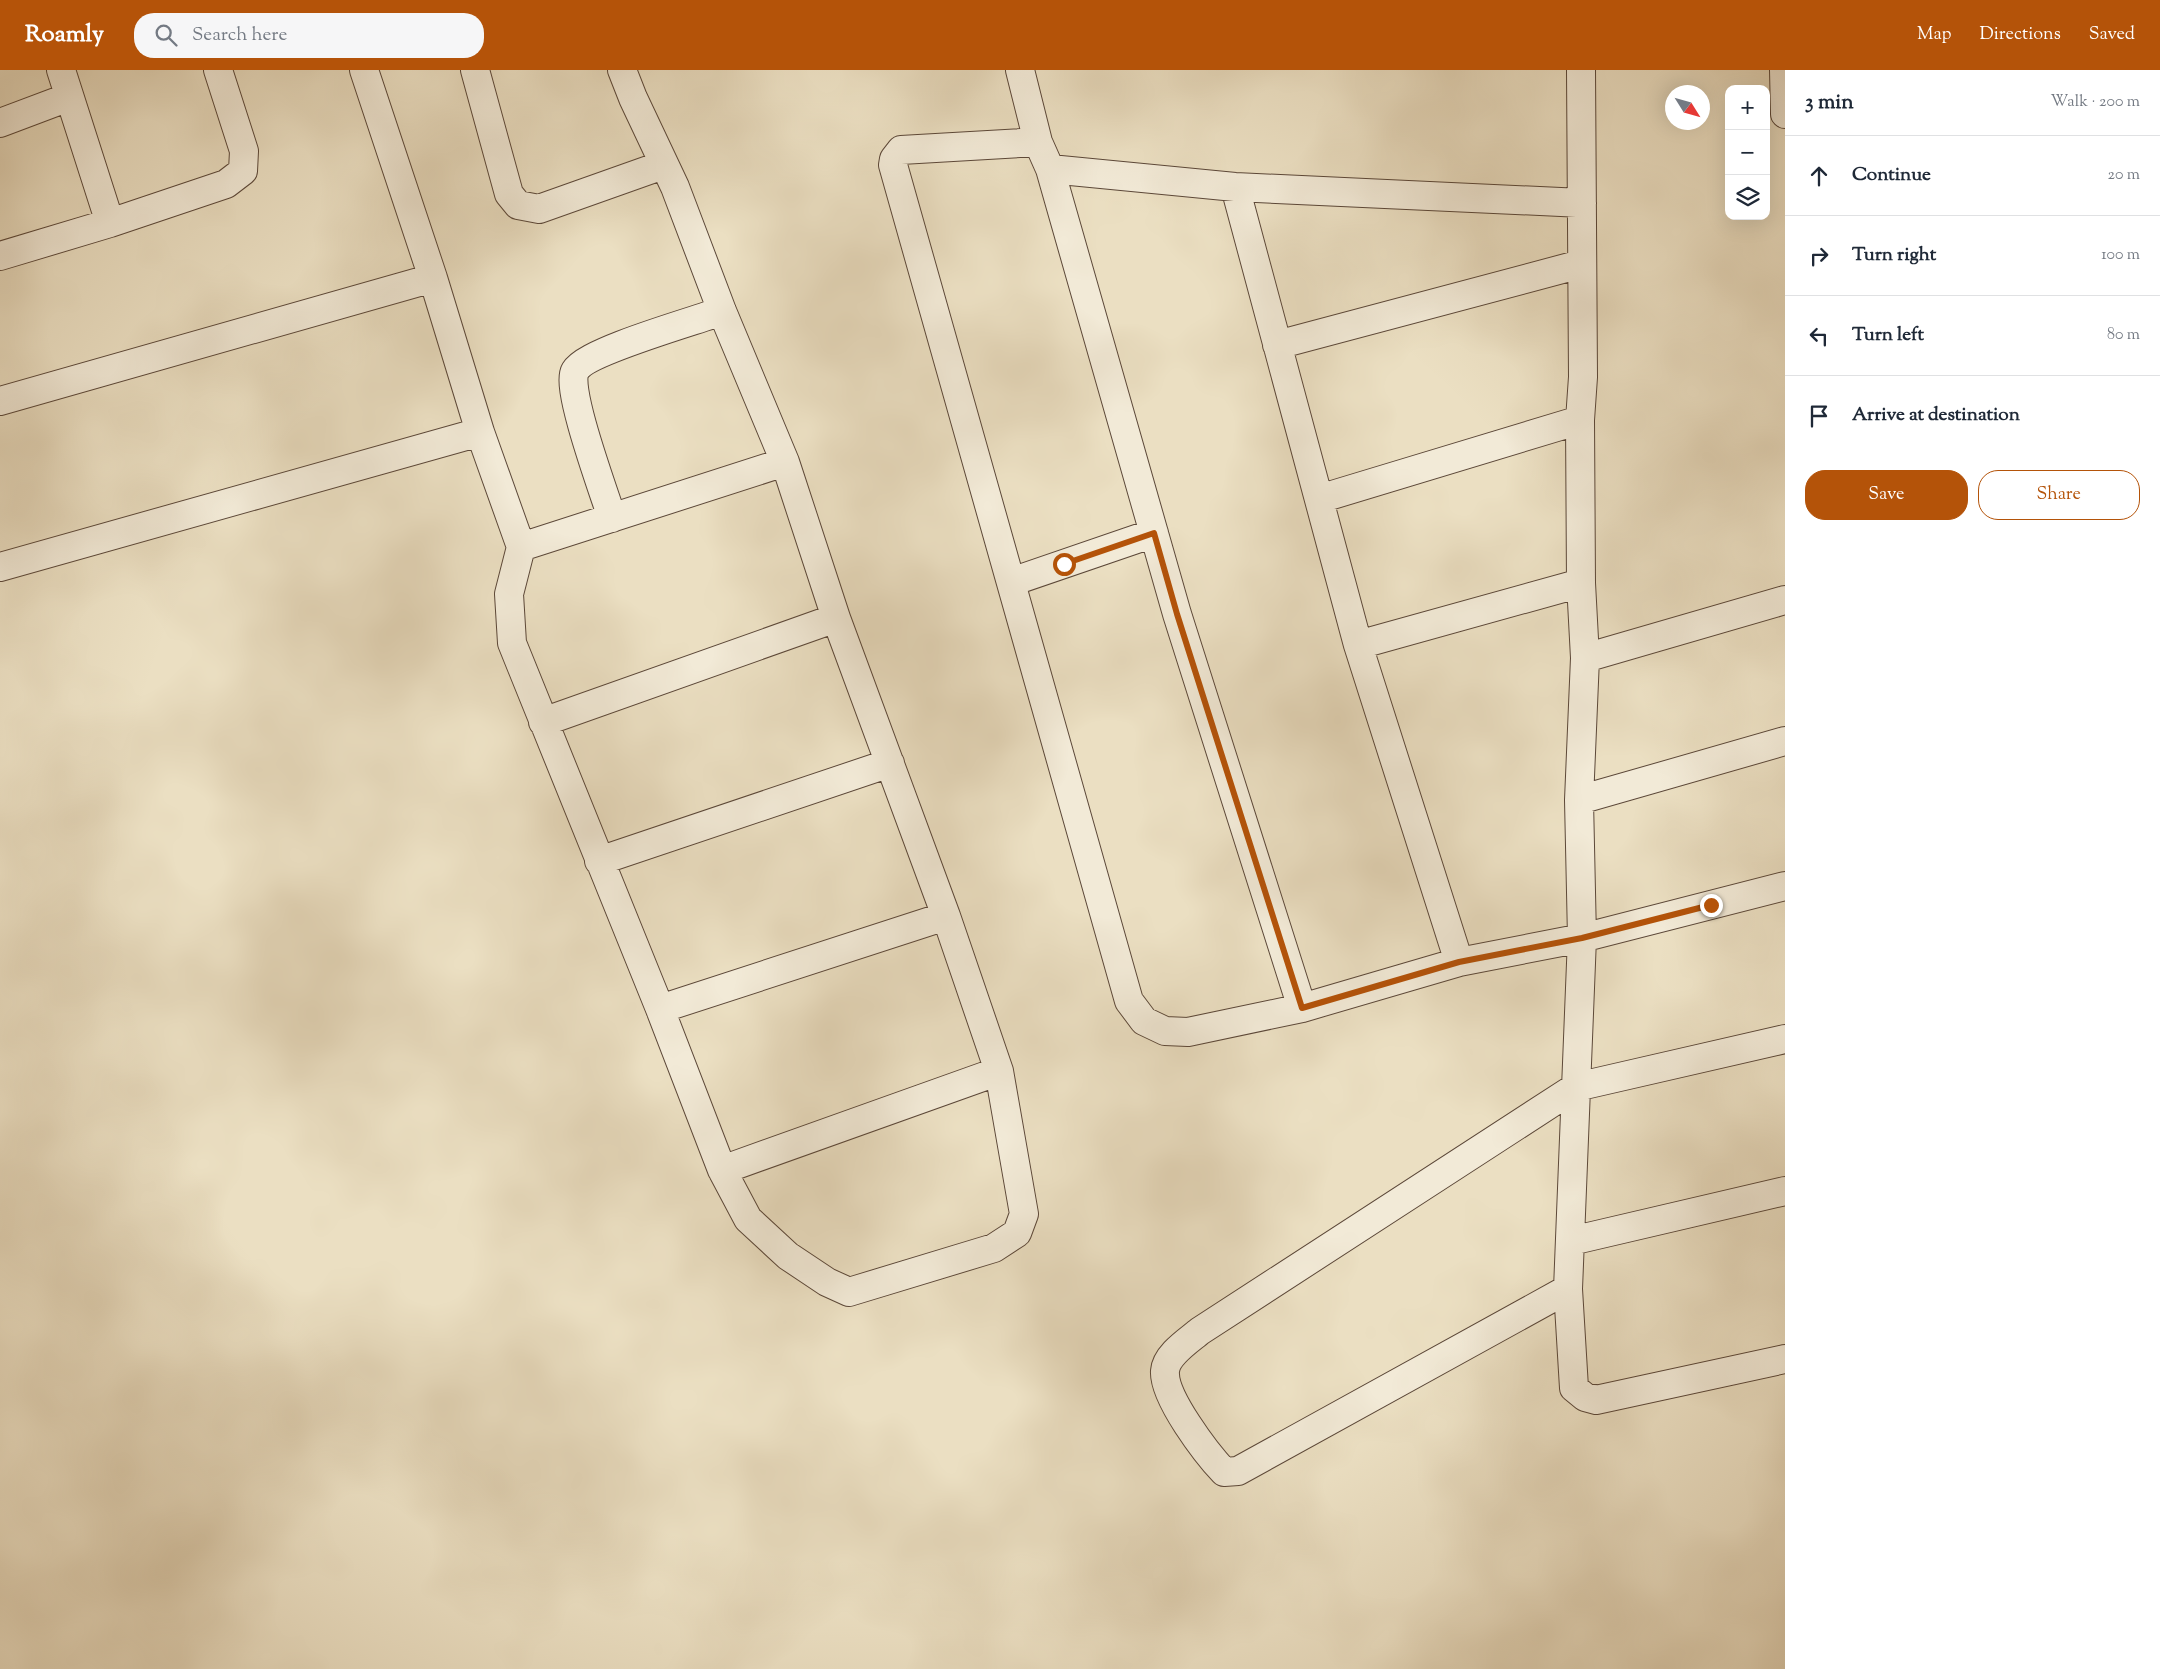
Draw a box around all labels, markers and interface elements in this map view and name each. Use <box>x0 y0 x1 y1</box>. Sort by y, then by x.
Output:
search box <box>134 13 484 58</box>
text: Roamly <box>25 18 104 52</box>
icon: search <box>152 21 180 49</box>
text: Search here <box>192 22 287 49</box>
text: Map <box>1917 22 1952 48</box>
text: Directions <box>1980 22 2061 48</box>
text: Saved <box>2089 22 2135 48</box>
north arrow <box>1665 85 1710 130</box>
map controls <box>1725 85 1770 220</box>
button: + <box>1725 85 1770 130</box>
text: 3 min <box>1805 88 1854 118</box>
text: Walk · 200 m <box>2051 91 2140 114</box>
button: − <box>1725 130 1770 175</box>
icon: ahead <box>1805 162 1833 190</box>
text: Continue <box>1852 162 1931 189</box>
text: 20 m <box>2107 164 2140 187</box>
button: layers <box>1725 175 1770 220</box>
icon: right <box>1805 242 1833 270</box>
text: Turn right <box>1852 242 1936 269</box>
text: 100 m <box>2101 244 2140 267</box>
icon: left <box>1805 322 1833 350</box>
text: Turn left <box>1852 322 1924 349</box>
text: 80 m <box>2107 324 2140 347</box>
icon: arrive <box>1805 402 1833 430</box>
text: Arrive at destination <box>1852 402 2020 429</box>
button: Save <box>1805 470 1968 520</box>
button: Share <box>1978 470 2140 520</box>
route start <box>1053 553 1076 576</box>
route end <box>1700 894 1723 917</box>

